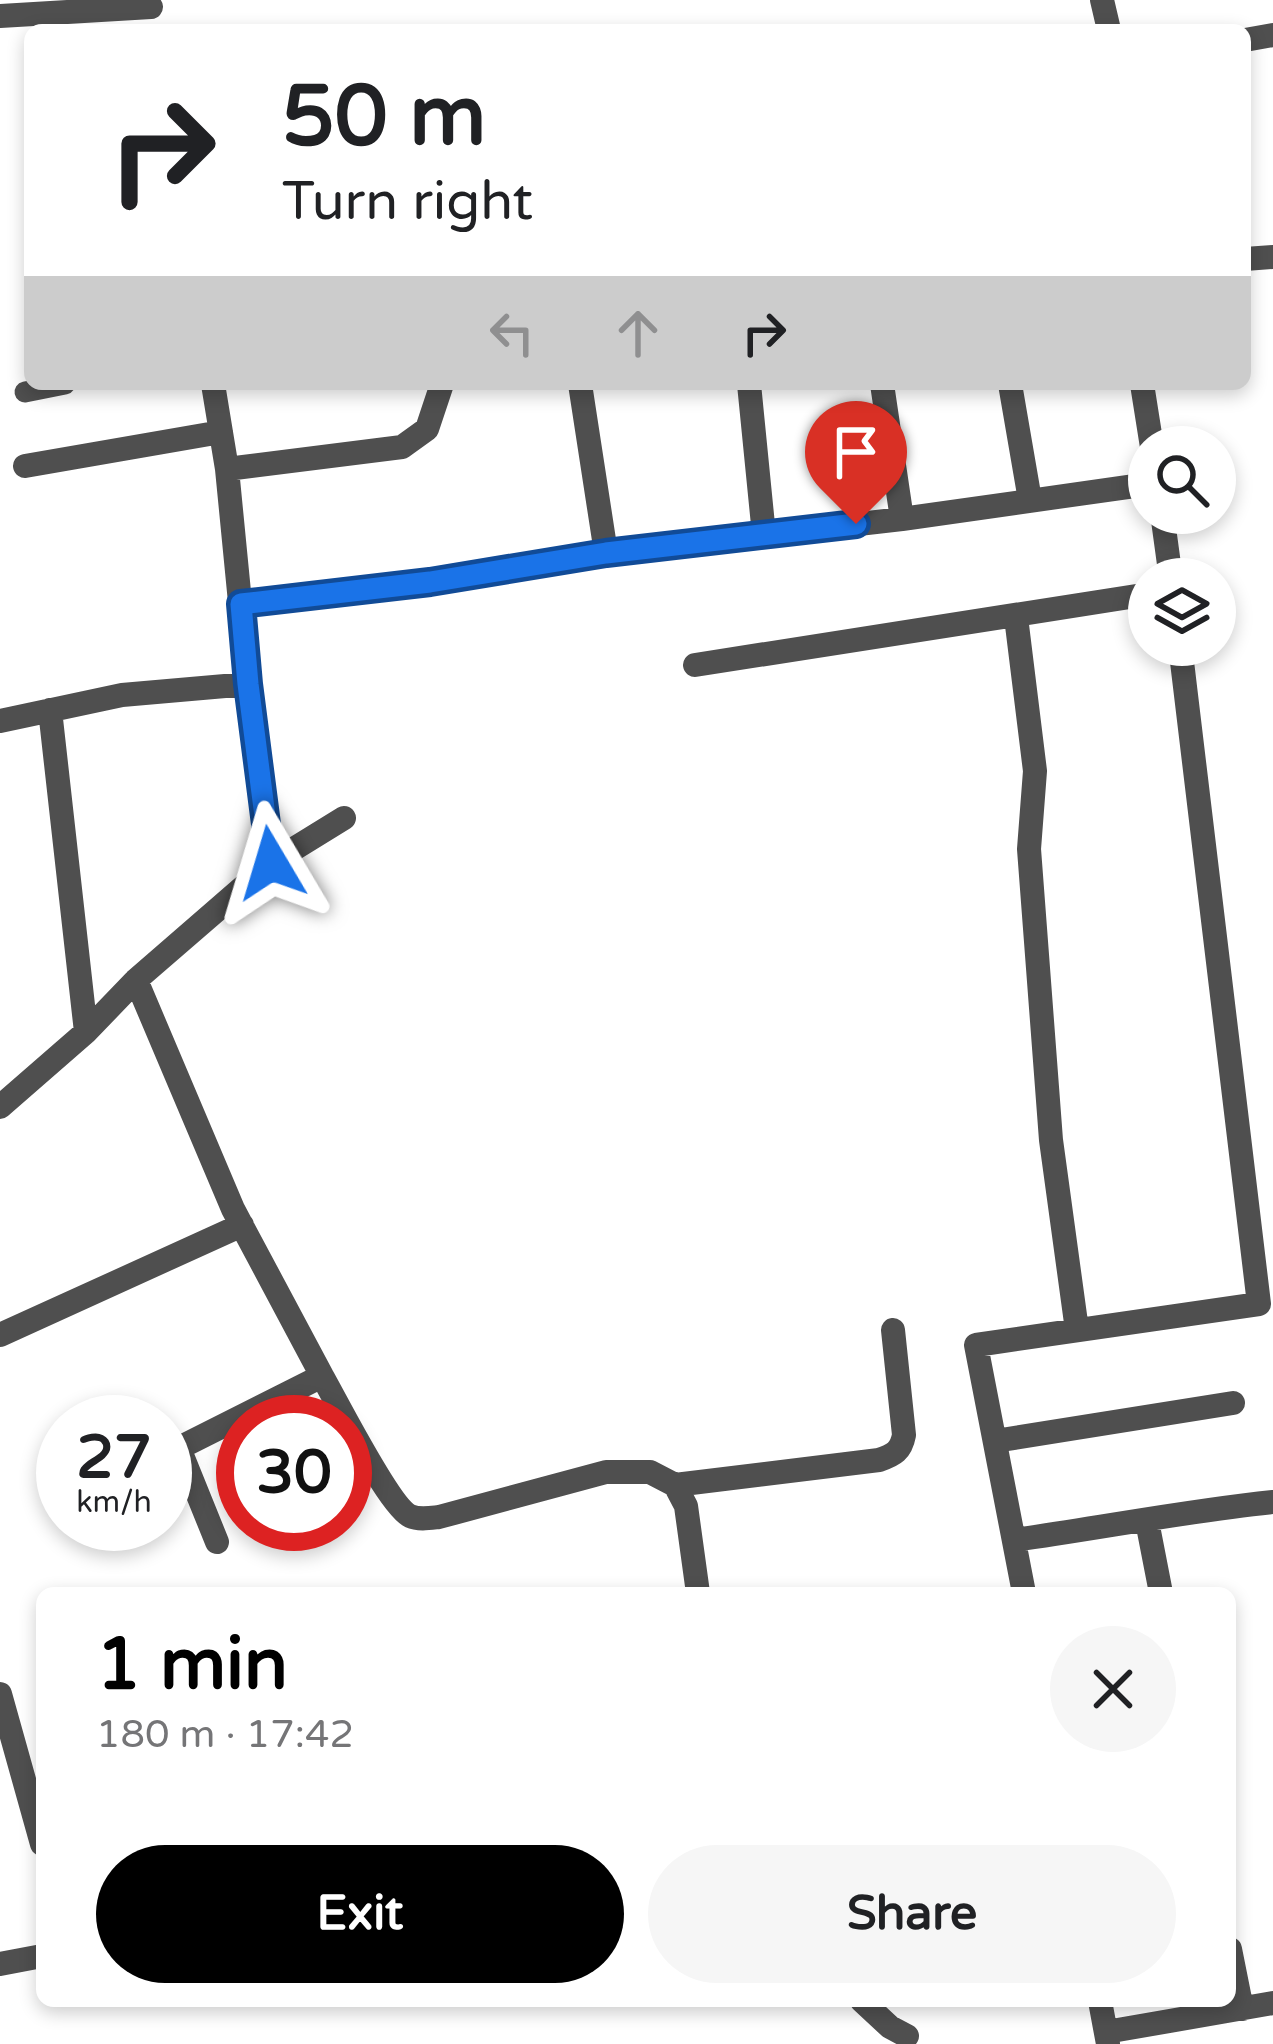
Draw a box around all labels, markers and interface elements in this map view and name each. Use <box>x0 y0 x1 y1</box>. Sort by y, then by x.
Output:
text: 50 m <box>282 67 486 168</box>
icon: right <box>84 72 240 228</box>
text: Turn right <box>282 169 533 234</box>
icon: left <box>479 300 545 366</box>
icon: ahead <box>605 300 671 366</box>
icon: right <box>731 300 797 366</box>
pin <box>805 401 907 524</box>
icon: arrive <box>823 419 889 485</box>
map controls <box>1128 426 1236 666</box>
button: search <box>1128 426 1236 534</box>
button: layers <box>1128 558 1236 666</box>
position arrow <box>208 800 334 926</box>
speed limit sign: 30 <box>216 1395 372 1551</box>
text: 27 <box>76 1422 152 1494</box>
text: km/h <box>76 1484 152 1521</box>
text: 1 min <box>96 1622 288 1709</box>
button: close <box>1050 1626 1176 1752</box>
text: 180 m · 17:42 <box>96 1711 354 1758</box>
button: Exit <box>96 1845 624 1983</box>
button: Share <box>648 1845 1176 1983</box>

